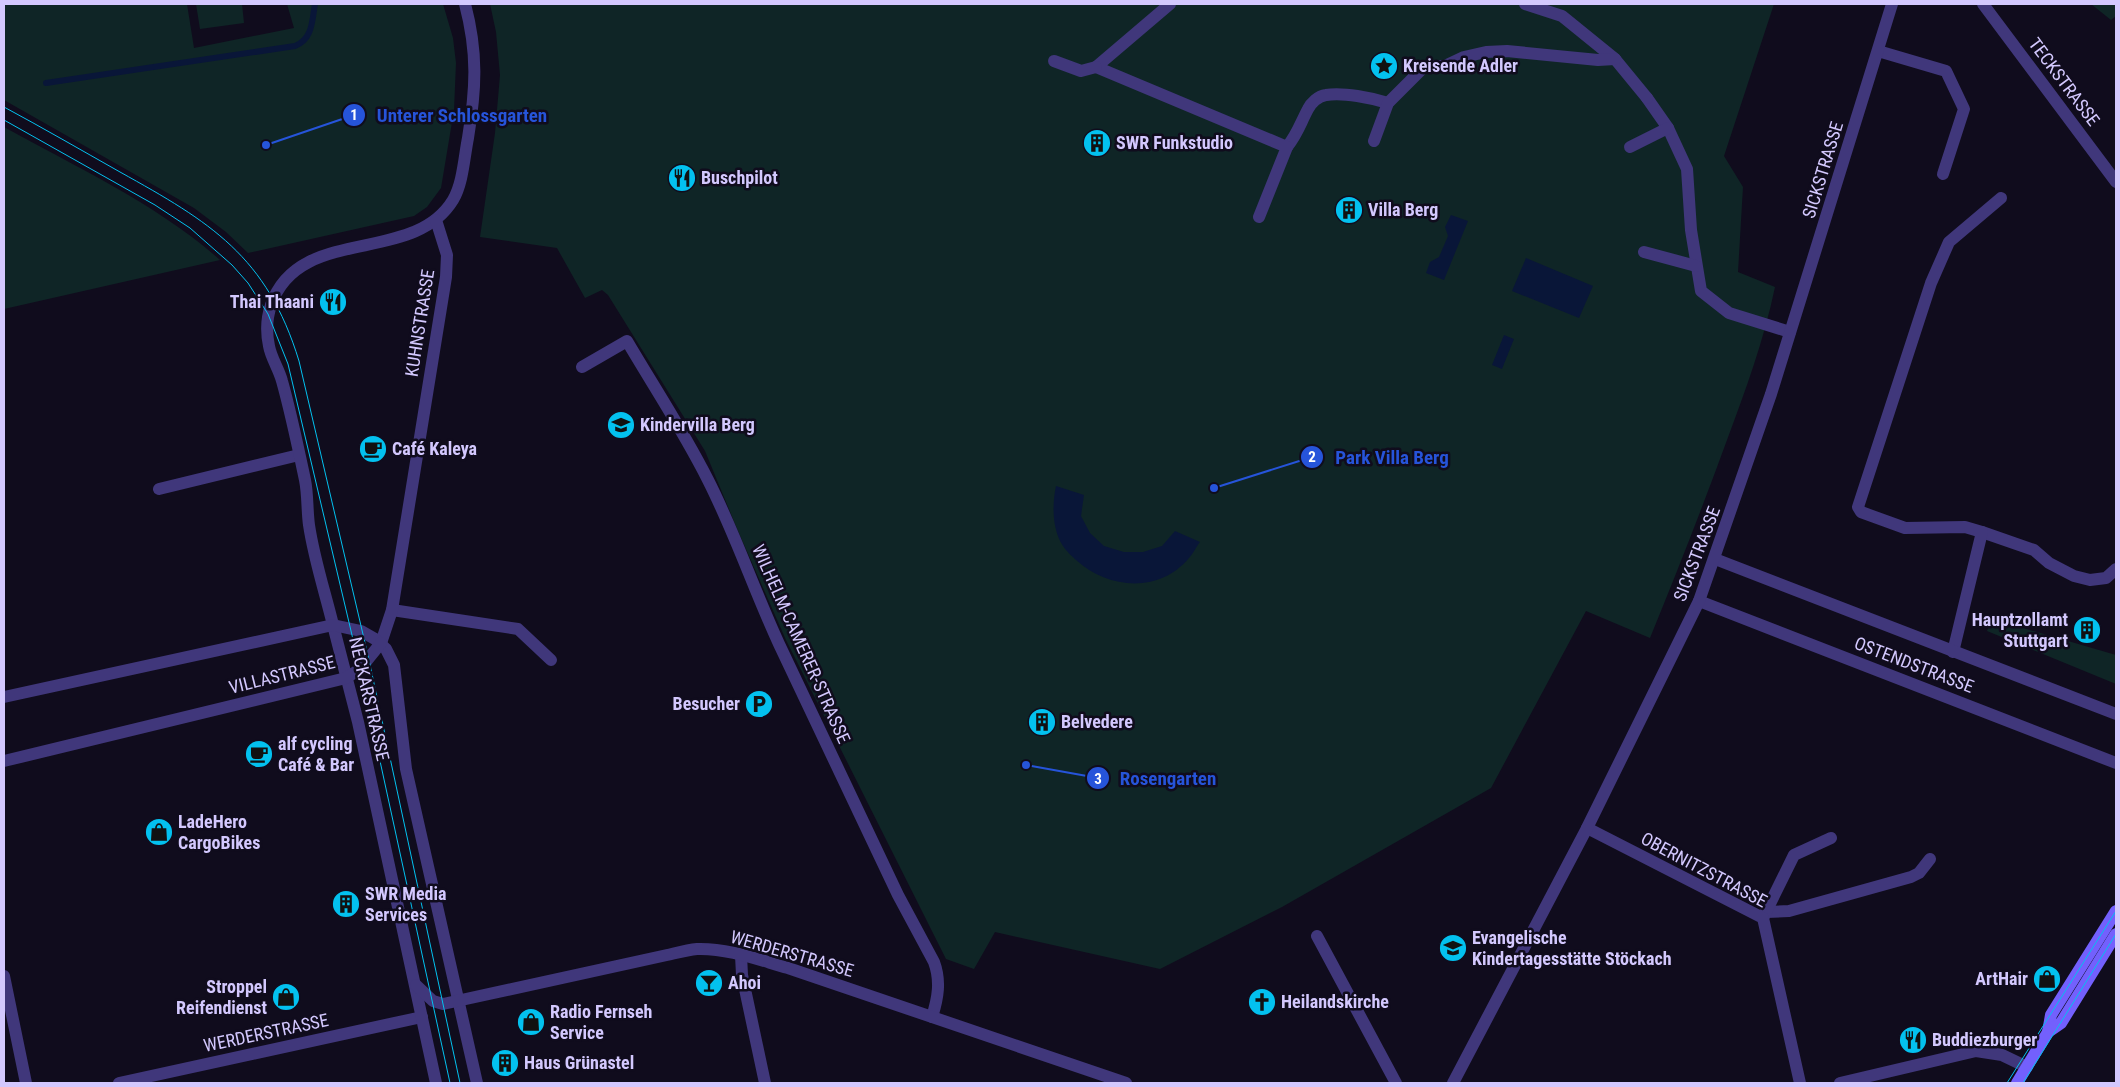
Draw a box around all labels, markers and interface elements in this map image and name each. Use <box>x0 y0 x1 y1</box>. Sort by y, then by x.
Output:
street label: TECKSTRASSE <box>2025 34 2104 130</box>
place icon: Kreisende Adler <box>1369 51 1399 81</box>
place label: Kreisende Adler <box>1403 55 1518 76</box>
callout: Unterer Schlossgarten <box>341 98 557 132</box>
text: Unterer Schlossgarten <box>377 104 547 127</box>
text: 1 <box>350 106 358 124</box>
street label: SICKSTRASSE <box>1798 119 1847 221</box>
building icon: SWR Funkstudio <box>1082 128 1112 158</box>
place label: SWR Funkstudio <box>1116 132 1233 153</box>
restaurant icon: Buschpilot <box>667 163 697 193</box>
place label: Buschpilot <box>701 167 778 188</box>
building icon: Villa Berg <box>1334 195 1364 225</box>
place label: Villa Berg <box>1368 199 1438 220</box>
street label: KUHNSTRASSE <box>401 268 438 378</box>
restaurant icon: Thai Thaani <box>318 287 348 317</box>
place label: Thai Thaani <box>230 291 314 312</box>
school or university icon: Kindervilla Berg <box>606 410 636 440</box>
place label: Kindervilla Berg <box>640 414 755 435</box>
cafe icon: Café Kaleya <box>358 434 388 464</box>
place label: Café Kaleya <box>392 438 477 459</box>
callout: Park Villa Berg <box>1300 440 1458 474</box>
text: Park Villa Berg <box>1335 446 1449 469</box>
text: 2 <box>1308 448 1316 466</box>
street label: SICKSTRASSE <box>1669 503 1724 604</box>
street label: WILHELM-CAMERER-STRASSE <box>748 541 855 747</box>
place label: Hauptzollamt Stuttgart <box>1972 609 2068 651</box>
building icon: Hauptzollamt Stuttgart <box>2072 615 2102 645</box>
street label: OSTENDSTRASSE <box>1852 632 1977 697</box>
street label: NECKARSTRASSE <box>345 635 394 763</box>
street label: VILLASTRASSE <box>227 651 337 698</box>
parking icon: Besucher <box>744 689 774 719</box>
place label: Besucher <box>673 693 740 714</box>
building icon: Belvedere <box>1027 707 1057 737</box>
place label: Belvedere <box>1061 711 1133 732</box>
place label: alf cycling Café & Bar <box>278 733 354 775</box>
cafe icon: alf cycling Café & Bar <box>244 739 274 769</box>
callout: Rosengarten <box>1085 761 1227 795</box>
text: Rosengarten <box>1120 767 1216 790</box>
text: 3 <box>1094 770 1102 788</box>
place label: LadeHero CargoBikes <box>178 811 260 853</box>
shop icon: LadeHero CargoBikes <box>144 817 174 847</box>
street label: OBERNITZSTRASSE <box>1638 828 1771 912</box>
place label: SWR Media Services <box>365 883 447 925</box>
building icon: SWR Media Services <box>331 889 361 919</box>
street label: WERDERSTRASSE <box>728 926 856 981</box>
place label: Evangelische Kindertagesstätte Stöckach <box>1472 927 1672 969</box>
school or university icon: Evangelische Kindertagesstätte Stöckach <box>1438 933 1468 963</box>
shop icon: ArtHair <box>2032 964 2062 994</box>
bar icon: Ahoi <box>694 968 724 998</box>
place label: ArtHair <box>1975 968 2028 989</box>
place label: Ahoi <box>728 972 761 993</box>
place label: Stroppel Reifendienst <box>176 976 267 1018</box>
shop icon: Stroppel Reifendienst <box>271 982 301 1012</box>
church icon: Heilandskirche <box>1247 987 1277 1017</box>
place label: Heilandskirche <box>1281 991 1389 1012</box>
place label: Radio Fernseh Service <box>550 1001 652 1043</box>
shop icon: Radio Fernseh Service <box>516 1007 546 1037</box>
street label: WERDERSTRASSE <box>201 1009 330 1056</box>
restaurant icon: Buddiezburger <box>1898 1025 1928 1055</box>
place label: Buddiezburger <box>1932 1029 2037 1050</box>
building icon: Haus Grünastel <box>490 1048 520 1078</box>
place label: Haus Grünastel <box>524 1052 634 1073</box>

